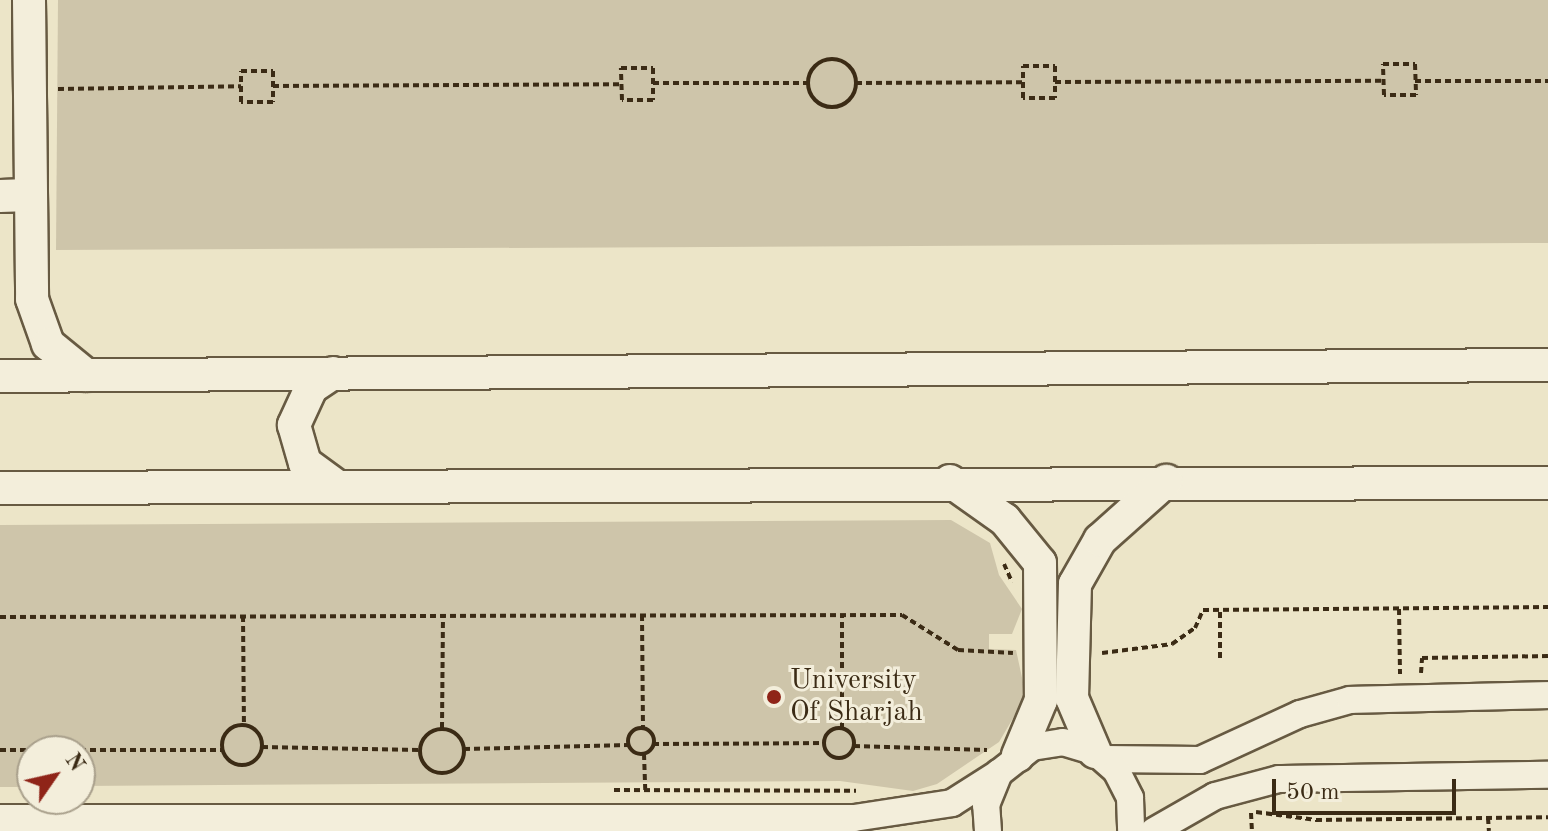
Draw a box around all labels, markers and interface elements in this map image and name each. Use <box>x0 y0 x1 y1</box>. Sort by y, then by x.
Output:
place label: University Of Sharjah <box>790 664 923 730</box>
marker: University Of Sharjah <box>765 688 783 706</box>
north arrow <box>16 735 96 815</box>
text: N <box>60 750 88 776</box>
scale bar <box>1276 763 1460 813</box>
text: 50 m <box>1286 781 1340 805</box>

